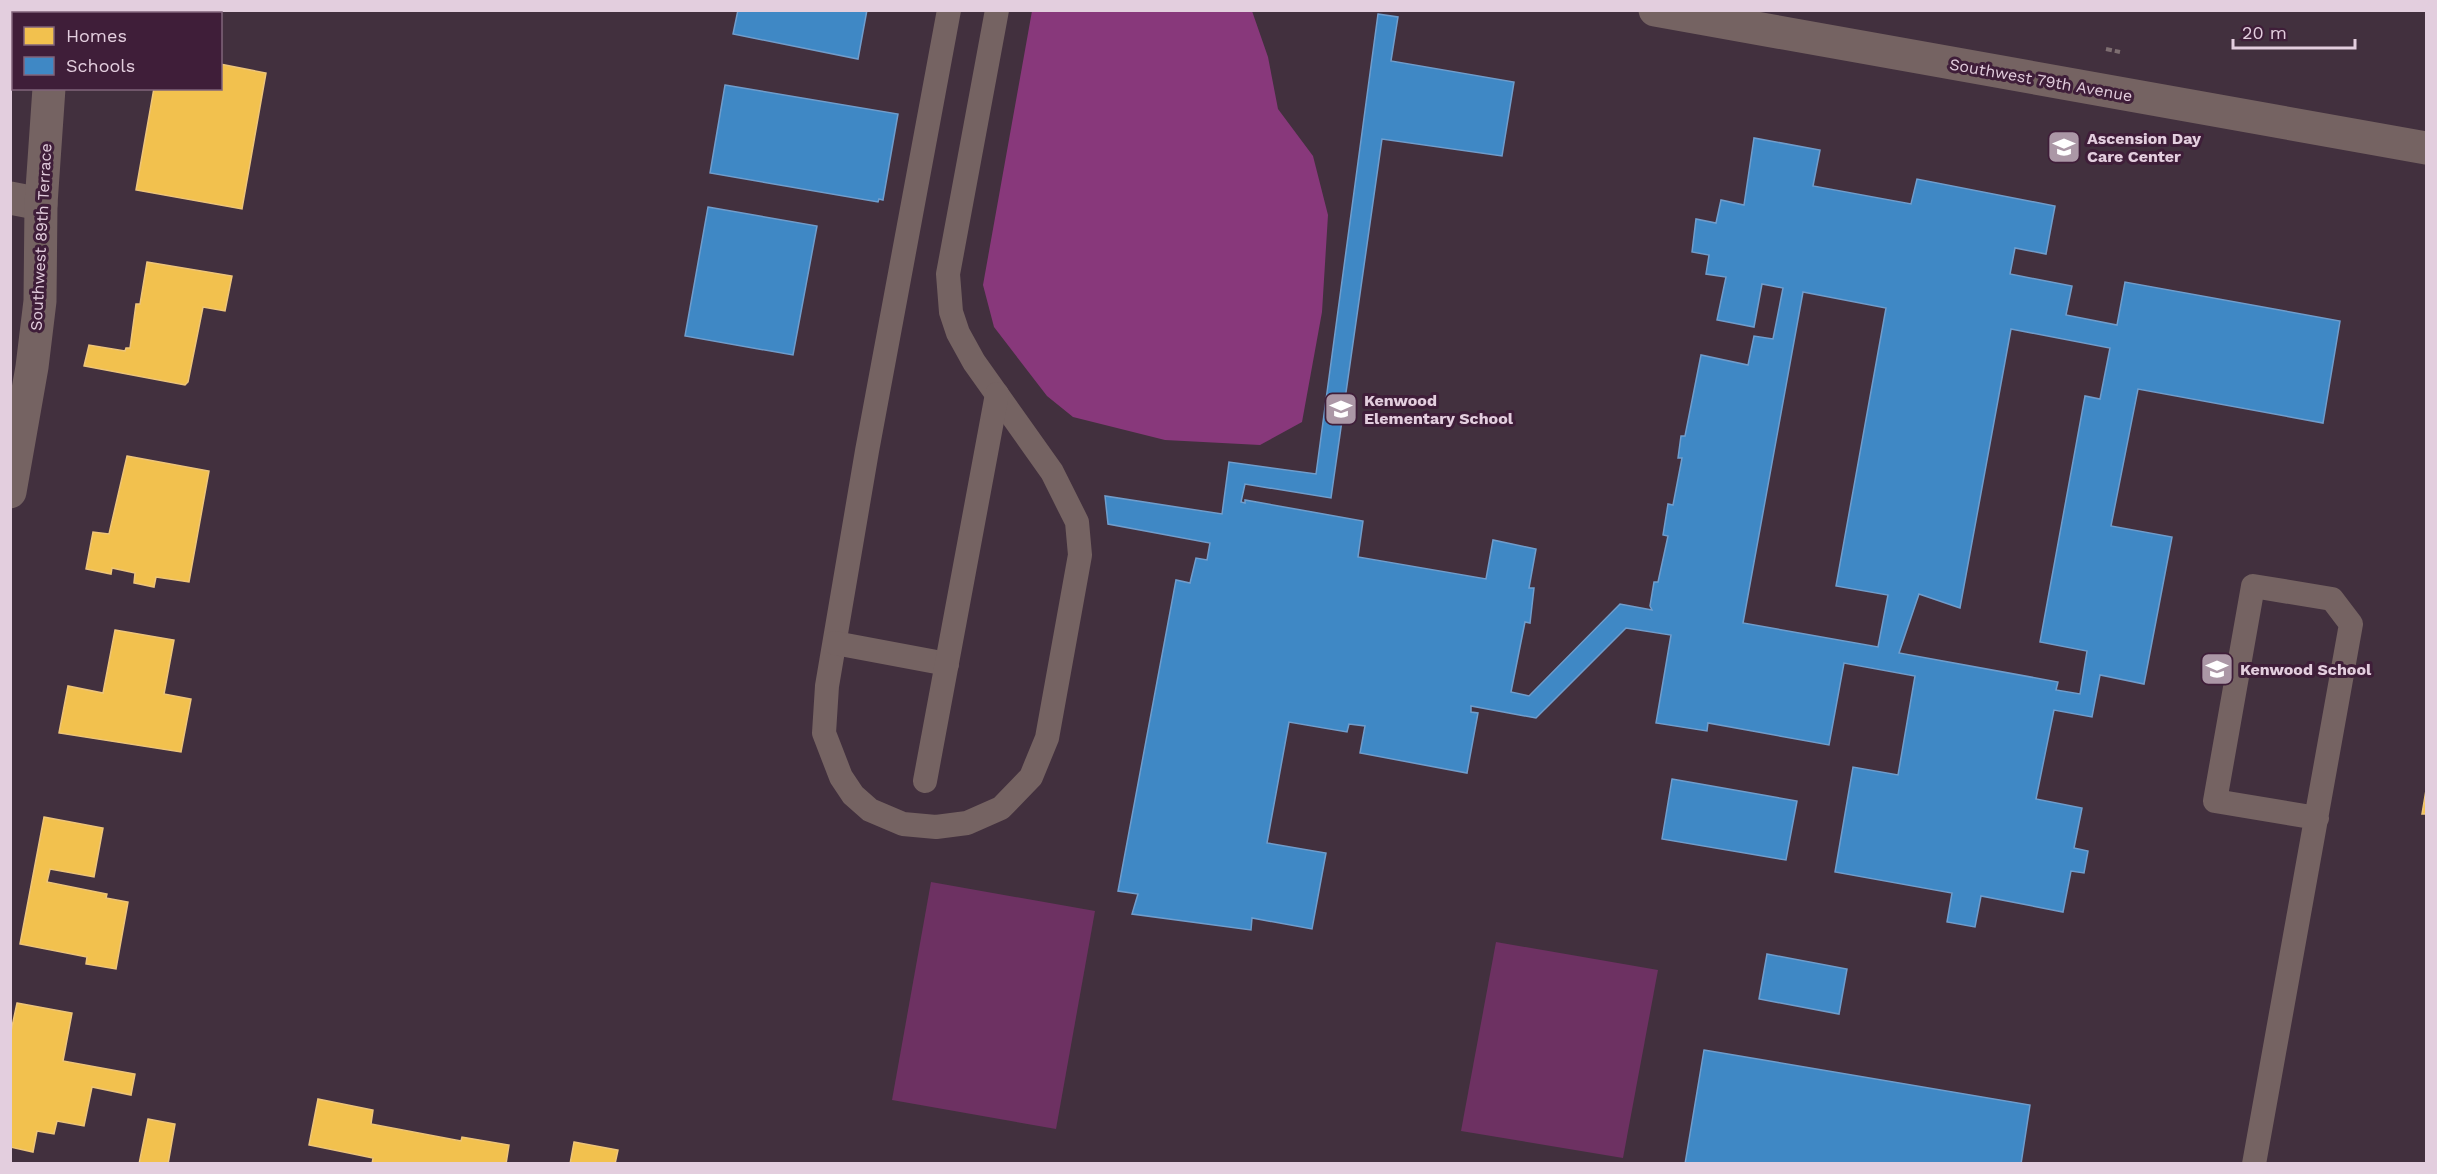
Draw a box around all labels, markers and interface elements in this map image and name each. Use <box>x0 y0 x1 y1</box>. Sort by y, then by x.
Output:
legend <box>12 12 222 90</box>
scale bar <box>2233 12 2354 50</box>
text: 20 m <box>2242 22 2287 43</box>
text: Homes <box>66 25 127 46</box>
text: Schools <box>66 55 135 76</box>
street label: Southwest 79th Avenue <box>1948 55 2134 105</box>
school or university icon: Ascension Day Care Center <box>2046 129 2082 165</box>
place label: Ascension Day Care Center <box>2087 129 2202 166</box>
street label: Southwest 89th Terrace <box>27 143 55 331</box>
school or university icon: Kenwood Elementary School <box>1323 391 1359 427</box>
place label: Kenwood Elementary School <box>1364 391 1514 428</box>
school or university icon: Kenwood School <box>2199 651 2235 687</box>
place label: Kenwood School <box>2240 660 2372 679</box>

